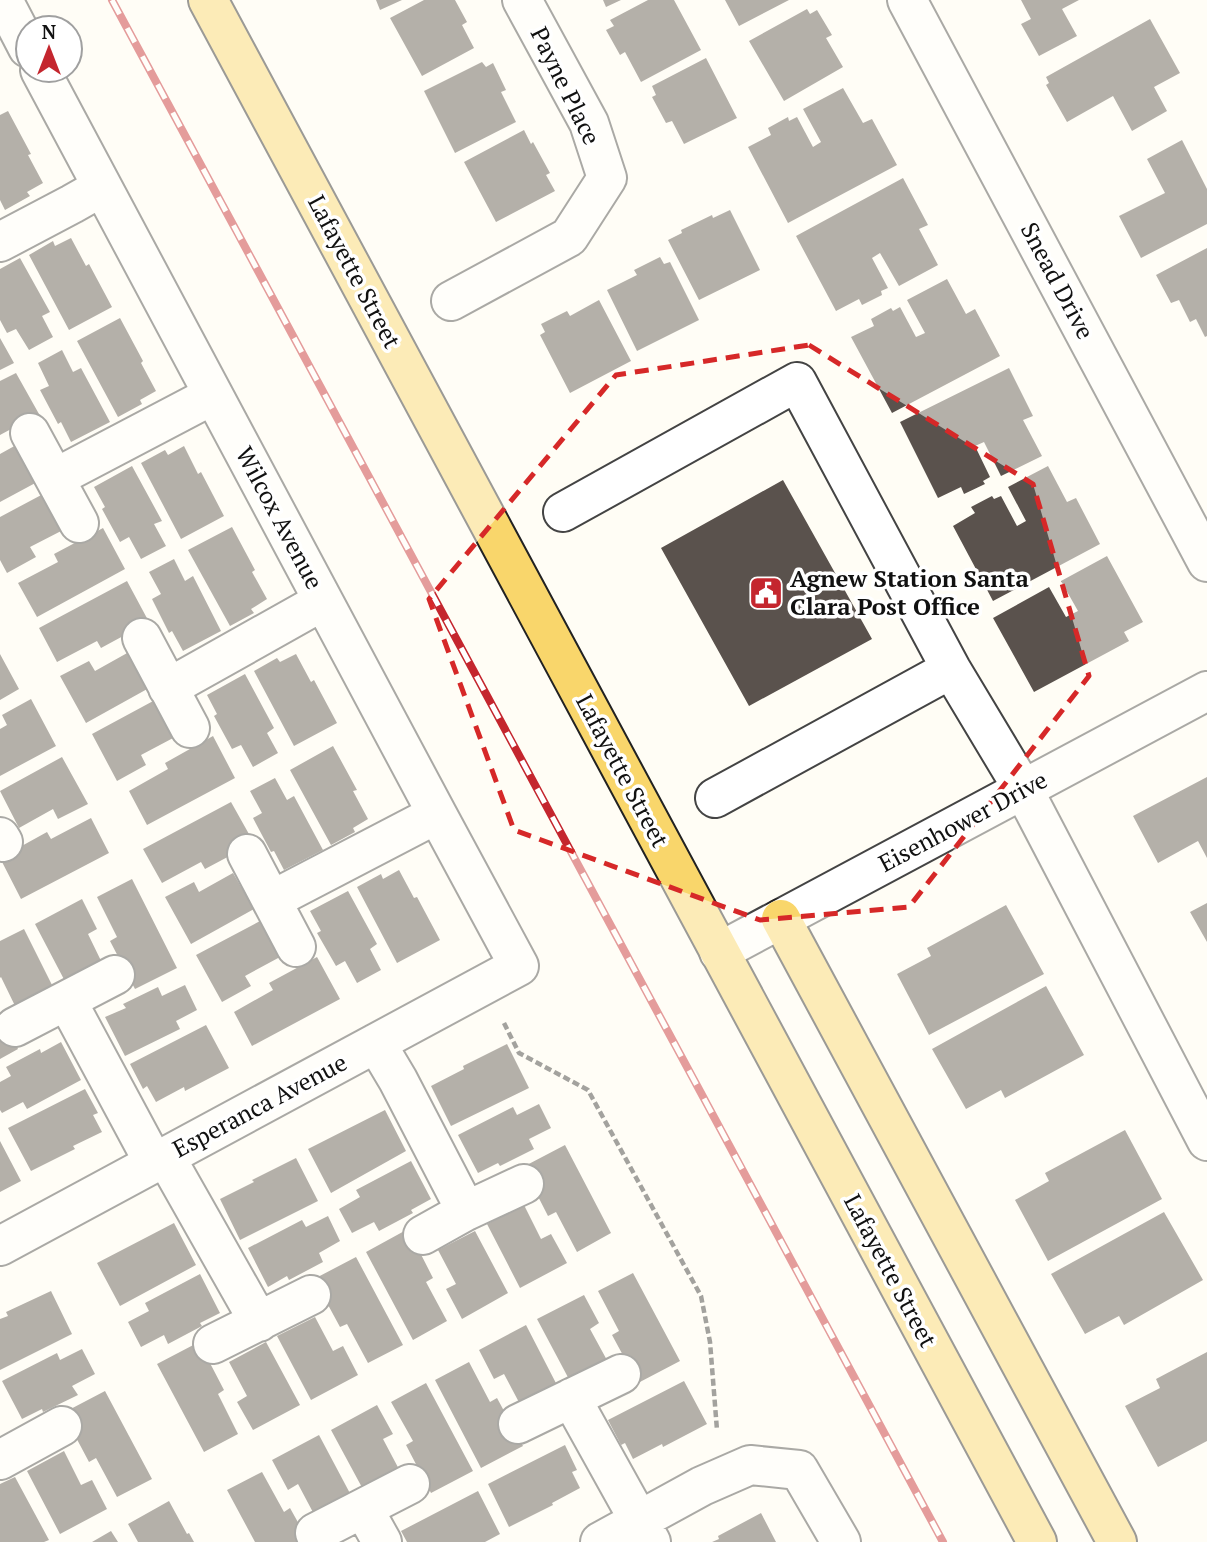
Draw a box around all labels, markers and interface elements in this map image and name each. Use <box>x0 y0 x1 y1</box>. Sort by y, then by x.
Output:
north arrow <box>14 14 84 84</box>
text: N <box>42 19 57 44</box>
street label: Payne Place <box>524 21 608 150</box>
street label: Lafayette Street <box>301 189 409 354</box>
street label: Snead Drive <box>1014 217 1102 344</box>
street label: Wilcox Avenue <box>229 441 331 594</box>
place label: Agnew Station Santa Clara Post Office <box>790 562 1029 622</box>
public building icon: Agnew Station Santa Clara Post Office <box>747 574 785 612</box>
street label: Lafayette Street <box>569 688 677 853</box>
street label: Eisenhower Drive <box>873 763 1052 879</box>
street label: Esperanca Avenue <box>167 1046 352 1165</box>
street label: Lafayette Street <box>837 1188 945 1353</box>

